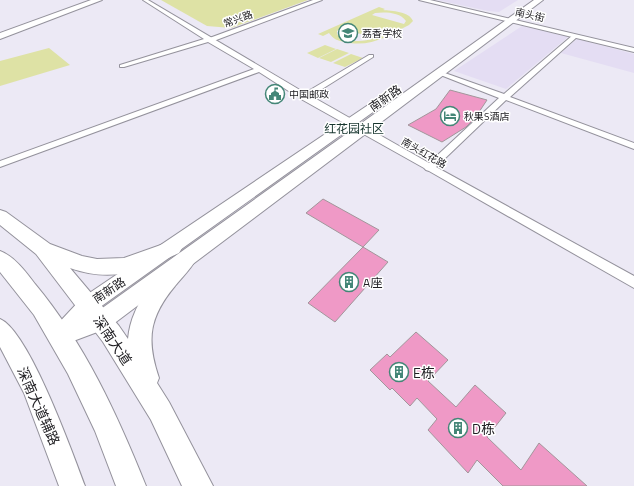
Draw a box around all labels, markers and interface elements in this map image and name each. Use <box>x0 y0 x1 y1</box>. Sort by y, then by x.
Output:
street label: 南头街 <box>514 4 546 26</box>
street label: 常兴路 <box>221 7 255 31</box>
school or university icon: 荔香学校 <box>337 22 359 44</box>
place label: 荔香学校 <box>362 26 402 41</box>
street label: 南新路 <box>365 80 405 116</box>
public building icon: 中国邮政 <box>264 83 286 105</box>
place label: 中国邮政 <box>289 87 329 102</box>
hotel icon: 秋果S酒店 <box>439 105 461 127</box>
place label: 秋果S酒店 <box>464 109 509 124</box>
district label: 红花园社区 <box>324 119 384 138</box>
street label: 南头红花路 <box>399 134 449 172</box>
building icon: A座 <box>338 271 360 293</box>
street label: 南新路 <box>89 272 129 308</box>
place label: A座 <box>363 273 382 292</box>
street label: 深南大道 <box>89 311 137 369</box>
building icon: E栋 <box>388 361 410 383</box>
place label: E栋 <box>413 362 435 383</box>
street label: 深南大道辅路 <box>12 363 66 449</box>
building icon: D栋 <box>447 417 469 439</box>
place label: D栋 <box>472 418 495 439</box>

